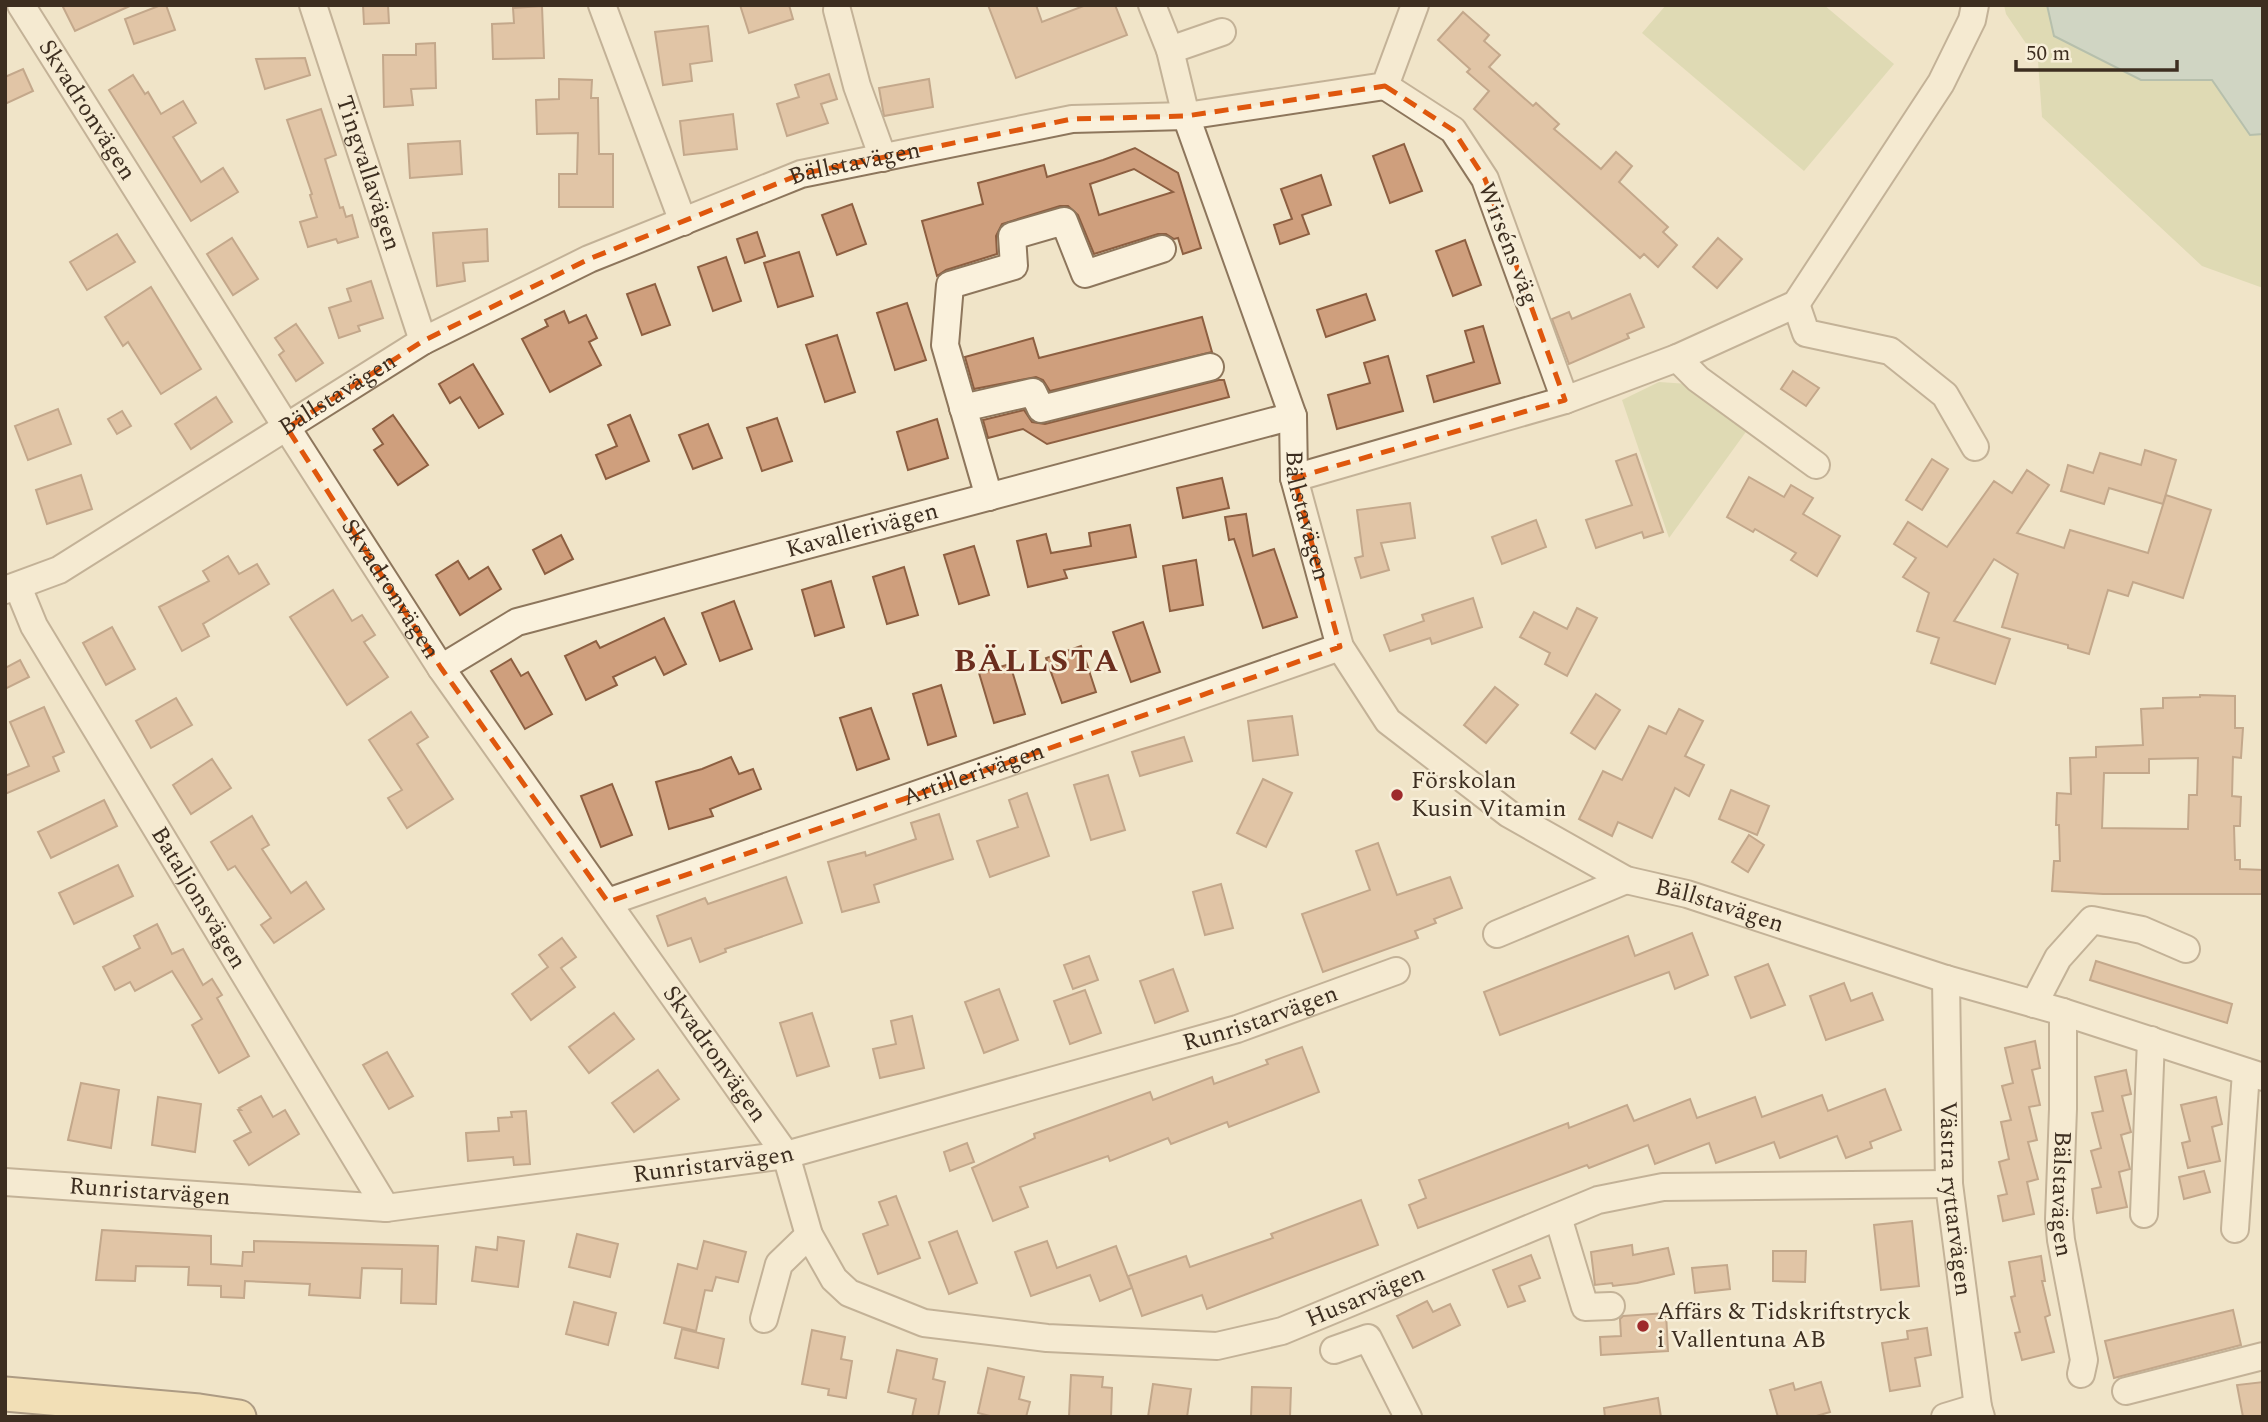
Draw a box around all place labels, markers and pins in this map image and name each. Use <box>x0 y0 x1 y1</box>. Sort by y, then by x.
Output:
place label: Förskolan Kusin Vitamin <box>1411 763 1566 827</box>
marker: Förskolan Kusin Vitamin <box>1389 787 1405 803</box>
place label: Affärs & Tidskriftstryck i Vallentuna AB <box>1657 1294 1911 1358</box>
marker: Affärs & Tidskriftstryck i Vallentuna AB <box>1635 1318 1651 1334</box>

